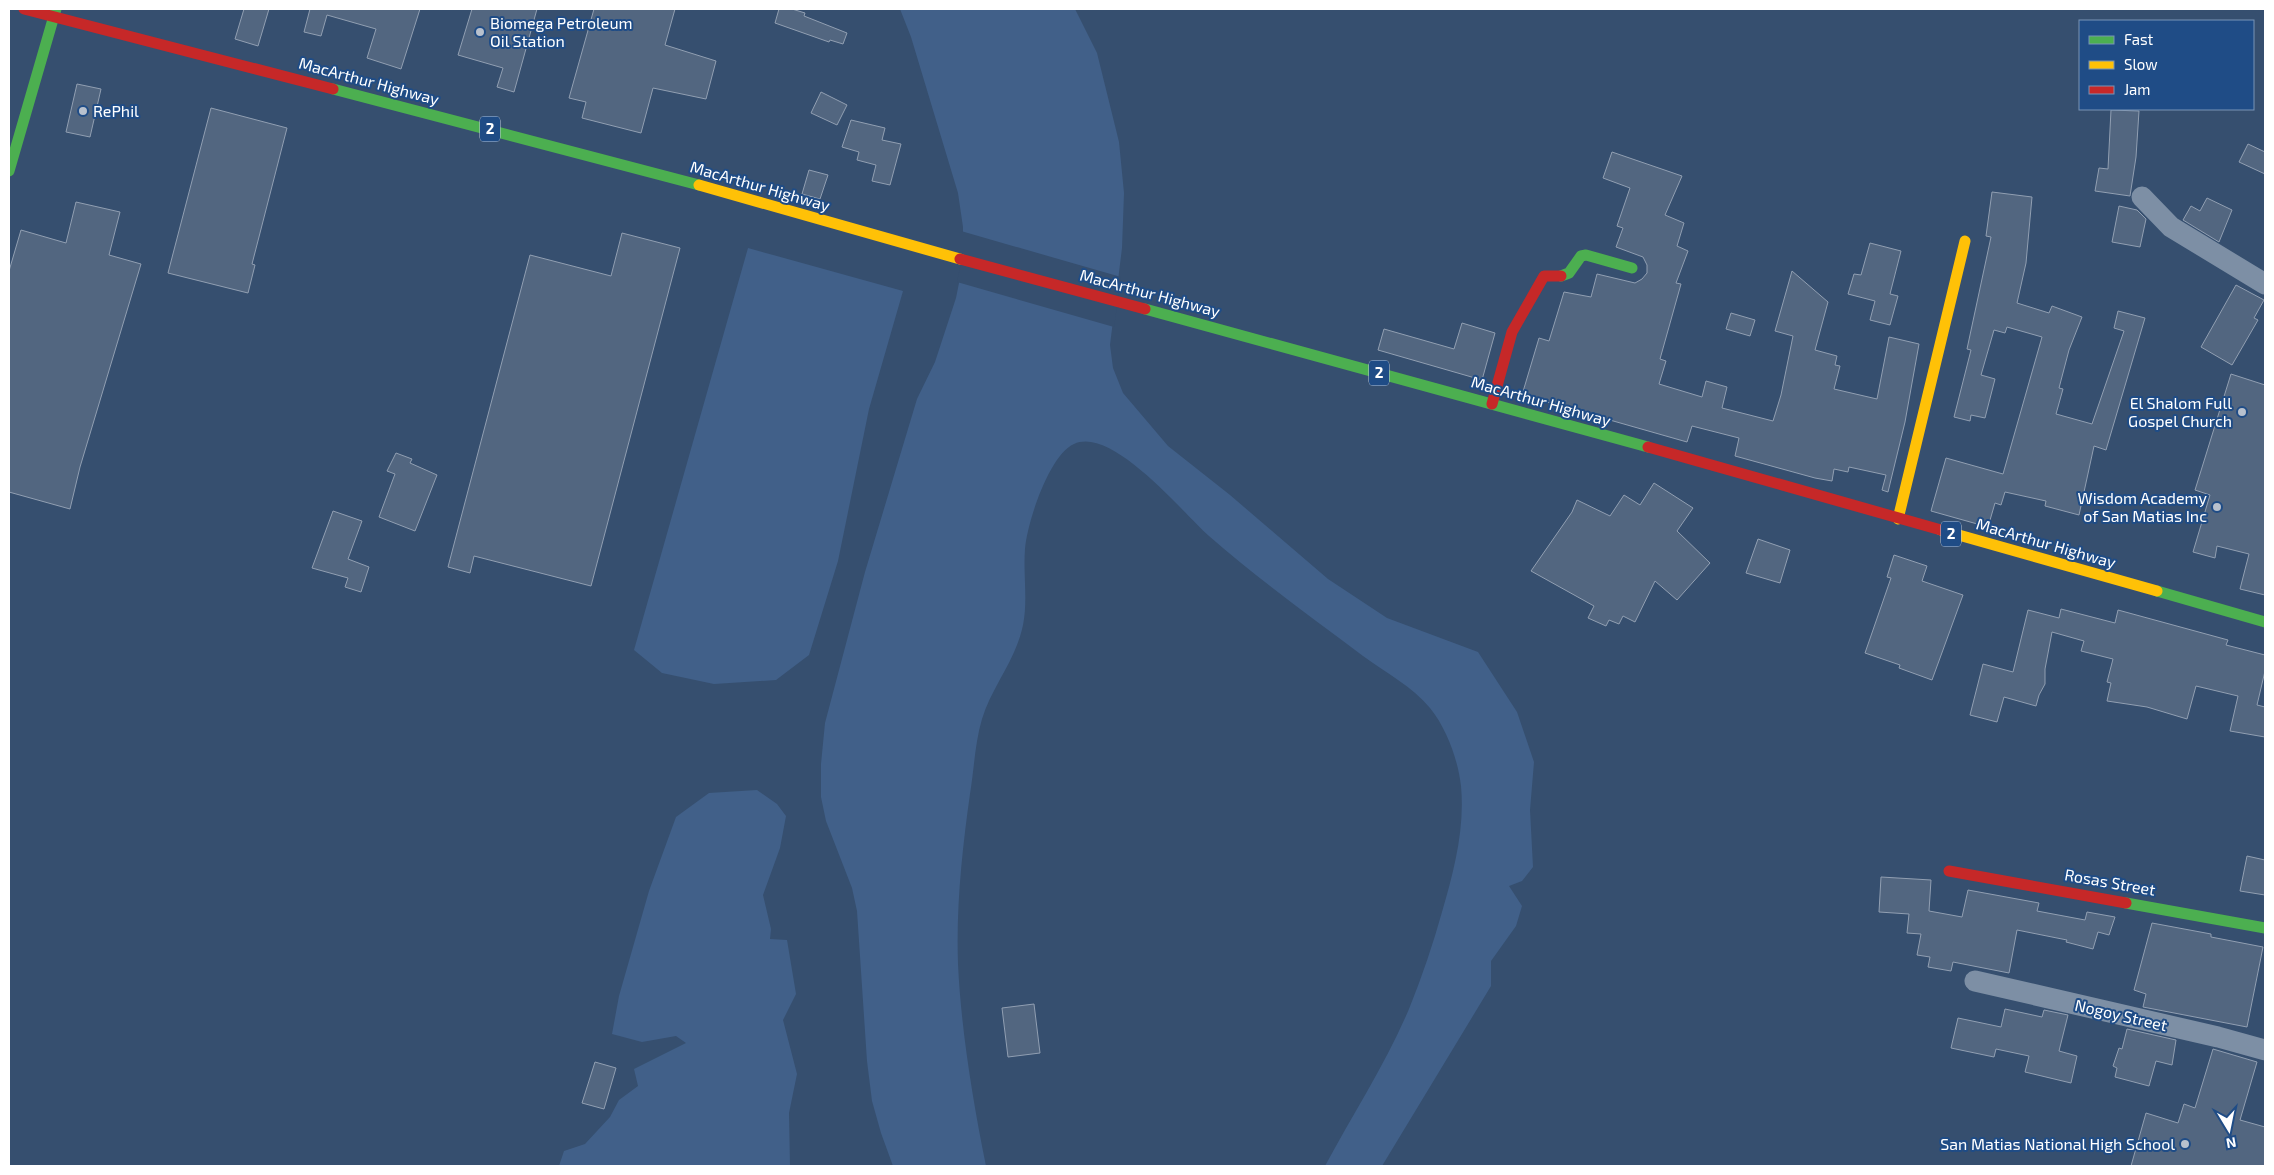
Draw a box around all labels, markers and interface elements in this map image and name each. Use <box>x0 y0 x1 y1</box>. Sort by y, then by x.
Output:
place label: Biomega Petroleum Oil Station <box>490 13 633 50</box>
legend <box>2079 20 2254 110</box>
marker: Biomega Petroleum Oil Station <box>474 26 486 38</box>
text: Fast <box>2124 30 2154 48</box>
street label: MacArthur Highway <box>297 53 442 109</box>
text: Slow <box>2124 55 2158 73</box>
text: Jam <box>2124 80 2150 98</box>
place label: RePhil <box>93 101 139 120</box>
marker: RePhil <box>77 105 89 117</box>
road number: 2 <box>480 116 500 142</box>
street label: MacArthur Highway <box>688 156 833 215</box>
street label: MacArthur Highway <box>1078 265 1223 321</box>
road number: 2 <box>1369 360 1389 386</box>
street label: MacArthur Highway <box>1469 371 1614 430</box>
place label: El Shalom Full Gospel Church <box>2128 393 2232 430</box>
marker: El Shalom Full Gospel Church <box>2236 406 2248 418</box>
place label: Wisdom Academy of San Matias Inc <box>2077 488 2208 525</box>
marker: Wisdom Academy of San Matias Inc <box>2211 501 2223 513</box>
street label: MacArthur Highway <box>1974 513 2119 572</box>
road number: 2 <box>1941 522 1961 546</box>
street label: Rosas Street <box>2063 864 2157 899</box>
street label: Nogoy Street <box>2073 995 2169 1034</box>
north arrow <box>2204 1105 2254 1155</box>
place label: San Matias National High School <box>1940 1134 2175 1153</box>
text: N <box>2225 1134 2238 1153</box>
marker: San Matias National High School <box>2179 1138 2191 1150</box>

